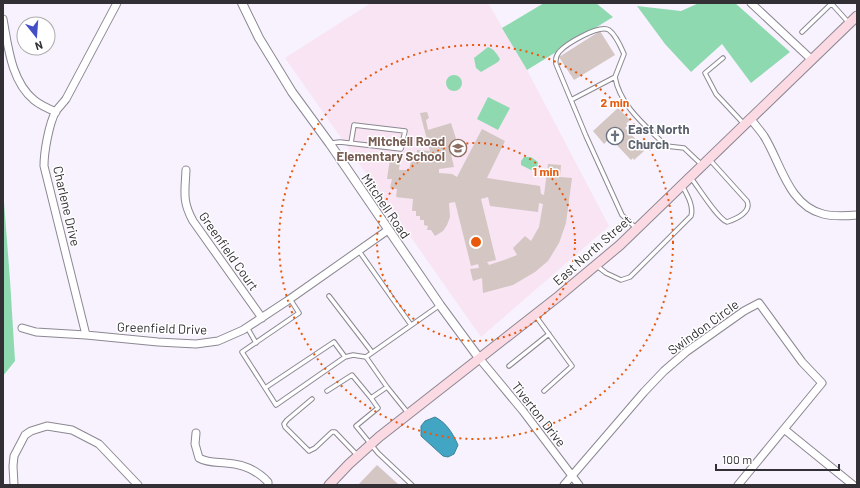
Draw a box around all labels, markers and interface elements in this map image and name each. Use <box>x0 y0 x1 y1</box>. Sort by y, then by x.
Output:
north arrow <box>16 16 56 56</box>
text: N <box>34 39 44 53</box>
text: 2 min <box>601 95 629 109</box>
place label: East North Church <box>628 121 690 152</box>
church icon: East North Church <box>605 126 625 146</box>
place label: Mitchell Road Elementary School <box>337 133 445 164</box>
school or university icon: Mitchell Road Elementary School <box>448 138 468 158</box>
street label: Charlene Drive <box>50 164 84 248</box>
text: 1 min <box>533 164 559 178</box>
street label: Mitchell Road <box>358 170 414 242</box>
street label: Greenfield Court <box>196 208 262 294</box>
street label: East North Street <box>550 212 634 288</box>
centre of rings <box>469 235 483 249</box>
street label: Swindon Circle <box>665 296 742 358</box>
street label: Greenfield Drive <box>117 318 207 338</box>
street label: Tiverton Drive <box>509 378 570 450</box>
scale bar <box>716 446 839 472</box>
text: 100 m <box>722 452 752 466</box>

